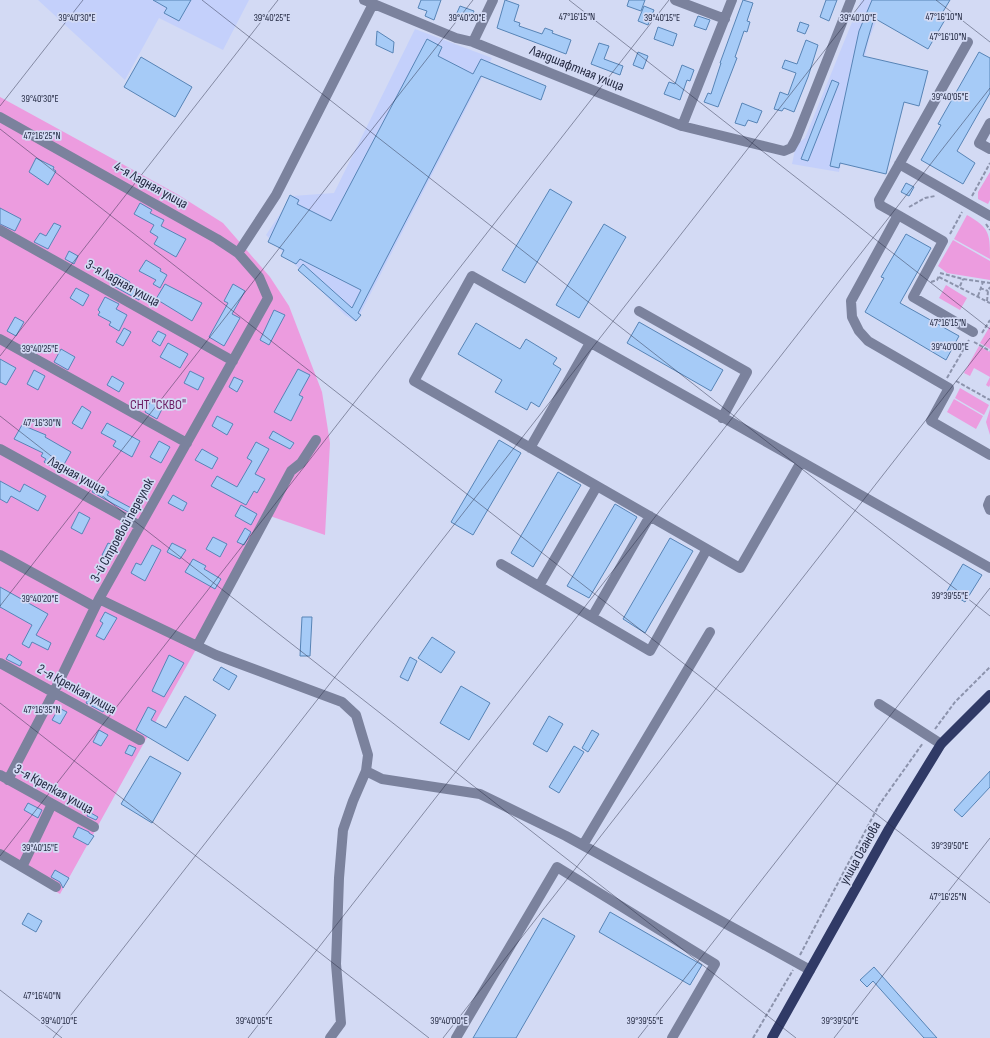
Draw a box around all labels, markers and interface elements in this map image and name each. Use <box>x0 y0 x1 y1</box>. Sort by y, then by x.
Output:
text: 47°16'15"N <box>559 11 595 23</box>
text: 47°16'10"N <box>926 11 962 23</box>
text: 39°40'30"E <box>58 12 96 24</box>
text: 39°40'25"E <box>254 12 290 24</box>
text: 39°40'20"E <box>448 12 486 24</box>
text: 39°40'15"E <box>644 12 680 24</box>
text: 39°40'10"E <box>840 12 876 24</box>
text: 47°16'10"N <box>930 31 966 43</box>
street label: Ландшафтная улица <box>526 41 627 95</box>
text: 39°40'05"E <box>931 91 969 103</box>
text: 39°40'30"E <box>21 93 59 105</box>
text: 47°16'25"N <box>23 130 61 142</box>
street label: 4-я Ладная улица <box>111 158 191 212</box>
street label: 3-я Ладная улица <box>83 256 163 310</box>
text: 47°16'15"N <box>930 317 966 329</box>
text: 39°40'00"E <box>931 341 969 353</box>
text: 39°40'25"E <box>22 343 58 355</box>
park label: СНТ "СКВО" <box>130 396 186 413</box>
text: 47°16'30"N <box>23 417 61 429</box>
street label: Ладная улица <box>44 452 109 498</box>
street label: 3-й Строевой переулок <box>86 474 158 585</box>
text: 39°39'55"E <box>932 590 968 602</box>
text: 39°40'20"E <box>21 593 59 605</box>
street label: 2-я Крепкая улица <box>34 660 120 718</box>
text: 47°16'35"N <box>23 704 61 716</box>
street label: 3-я Крепкая улица <box>11 760 97 818</box>
street label: улица Оганова <box>836 818 884 888</box>
text: 39°39'50"E <box>931 840 969 852</box>
text: 39°40'15"E <box>22 842 58 854</box>
text: 47°16'25"N <box>929 891 967 903</box>
text: 47°16'40"N <box>23 990 61 1002</box>
text: 39°40'10"E <box>41 1015 77 1027</box>
text: 39°40'05"E <box>235 1015 273 1027</box>
text: 39°40'00"E <box>430 1015 468 1027</box>
text: 39°39'55"E <box>627 1015 663 1027</box>
text: 39°39'50"E <box>821 1015 859 1027</box>

